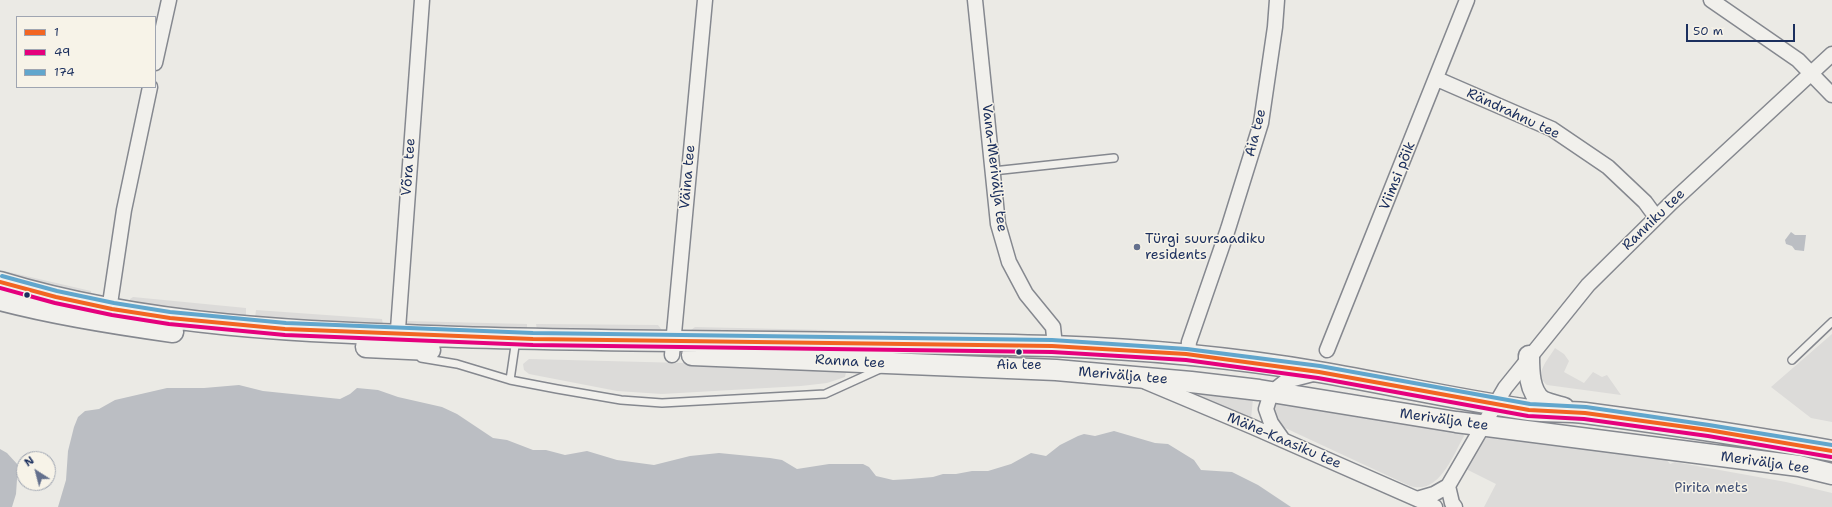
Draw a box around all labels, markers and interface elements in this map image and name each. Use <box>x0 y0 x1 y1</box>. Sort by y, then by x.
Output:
legend <box>16 16 156 88</box>
scale bar <box>1688 16 1797 42</box>
text: 50 m <box>1693 23 1723 39</box>
text: 1 <box>54 24 59 40</box>
text: 49 <box>54 44 70 60</box>
text: 174 <box>54 64 75 80</box>
street label: Rändrahnu tee <box>1464 85 1562 143</box>
street label: Vana-Merivälja tee <box>978 103 1010 233</box>
street label: Aia tee <box>1242 107 1270 159</box>
street label: Võra tee <box>399 137 419 197</box>
street label: Viimsi põik <box>1377 139 1419 213</box>
street label: Väina tee <box>677 144 699 210</box>
street label: Ranniku tee <box>1619 186 1689 254</box>
place label: Türgi suursaadiku residents <box>1145 231 1265 264</box>
marker: Türgi suursaadiku residents <box>1132 242 1142 252</box>
unlabelled marker <box>22 290 32 300</box>
marker: Aia tee <box>1014 347 1024 357</box>
street label: Ranna tee <box>815 352 885 372</box>
place label: Aia tee <box>996 358 1042 374</box>
street label: Merivälja tee <box>1078 364 1168 388</box>
street label: Merivälja tee <box>1399 405 1489 435</box>
street label: Mähe-Kaasiku tee <box>1224 409 1344 473</box>
street label: Merivälja tee <box>1720 448 1810 478</box>
north arrow <box>16 451 56 491</box>
text: N <box>21 453 37 470</box>
park label: Pirita mets <box>1674 480 1748 496</box>

